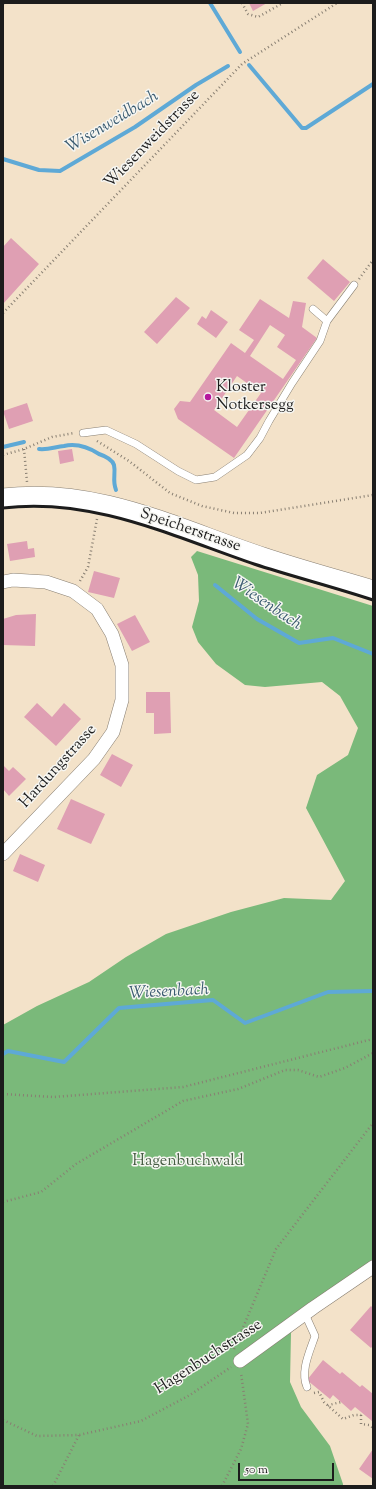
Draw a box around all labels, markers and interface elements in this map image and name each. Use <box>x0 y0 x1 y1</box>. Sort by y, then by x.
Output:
water label: Wisenweidbach <box>63 87 163 159</box>
street label: Wiesenweidstrasse <box>101 87 205 193</box>
place label: Kloster Notkersegg <box>216 378 294 416</box>
marker: Kloster Notkersegg <box>203 392 213 402</box>
street label: Speicherstrasse <box>137 505 243 557</box>
water label: Wiesenbach <box>227 574 305 636</box>
street label: Hardungstrasse <box>16 721 102 813</box>
water label: Wiesenbach <box>129 981 209 1005</box>
park label: Hagenbuchwald <box>132 1152 244 1172</box>
street label: Hagenbuchstrasse <box>152 1316 266 1400</box>
scale bar <box>240 1455 336 1481</box>
text: 50 m <box>245 1461 268 1479</box>

